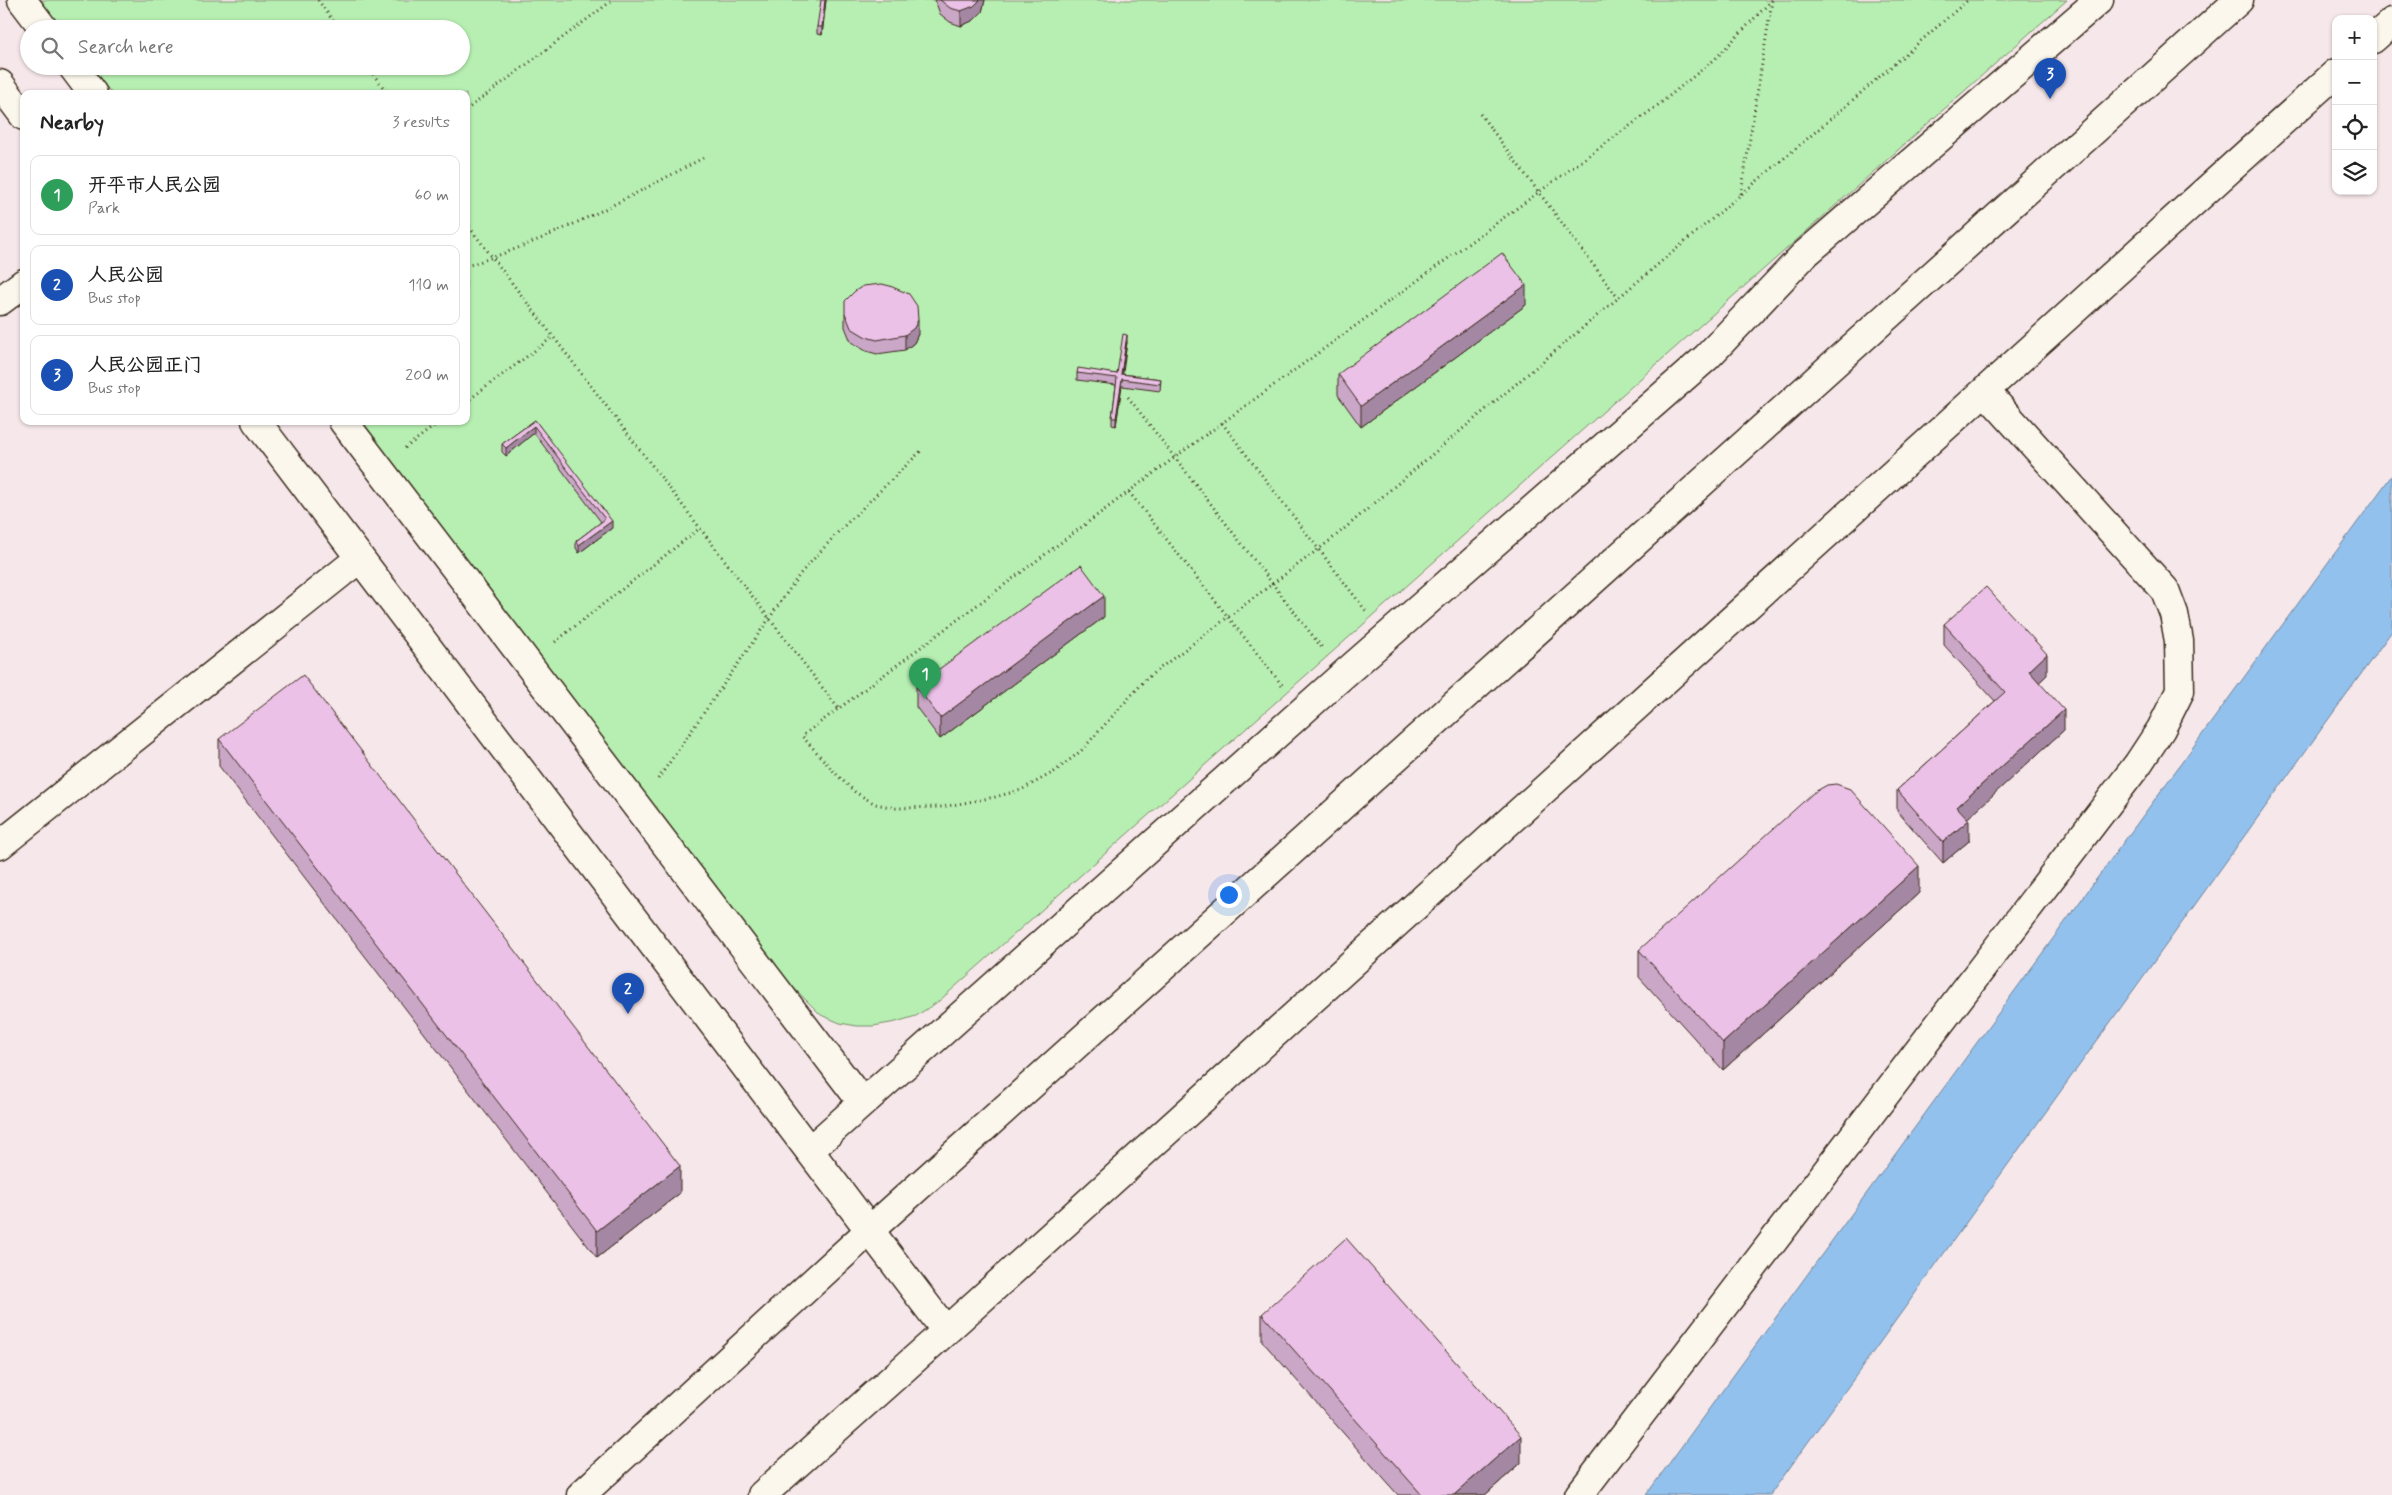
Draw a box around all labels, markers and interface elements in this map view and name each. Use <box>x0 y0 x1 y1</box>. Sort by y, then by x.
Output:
map controls <box>2332 15 2377 195</box>
button: + <box>2332 15 2377 60</box>
search box <box>20 20 470 75</box>
icon: search <box>38 34 66 62</box>
text: Search here <box>78 35 174 60</box>
pin: 3 <box>2034 58 2066 99</box>
button: − <box>2332 60 2377 105</box>
button: locate <box>2332 105 2377 150</box>
text: Nearby <box>40 109 104 137</box>
text: 3 results <box>392 112 450 133</box>
button: layers <box>2332 150 2377 195</box>
text: 开平市人民公园 <box>88 173 221 198</box>
text: 1 <box>53 185 61 206</box>
text: 60 m <box>415 185 449 206</box>
text: Park <box>88 198 120 219</box>
text: 人民公园 <box>88 263 164 288</box>
text: 2 <box>53 275 61 296</box>
text: 110 m <box>408 275 449 296</box>
text: Bus stop <box>88 288 141 309</box>
text: 人民公园正门 <box>88 353 202 378</box>
text: 3 <box>53 365 61 386</box>
text: 200 m <box>405 365 449 386</box>
text: Bus stop <box>88 378 141 399</box>
pin: 1 <box>909 658 941 699</box>
your location <box>1216 882 1242 908</box>
pin: 2 <box>612 973 644 1014</box>

